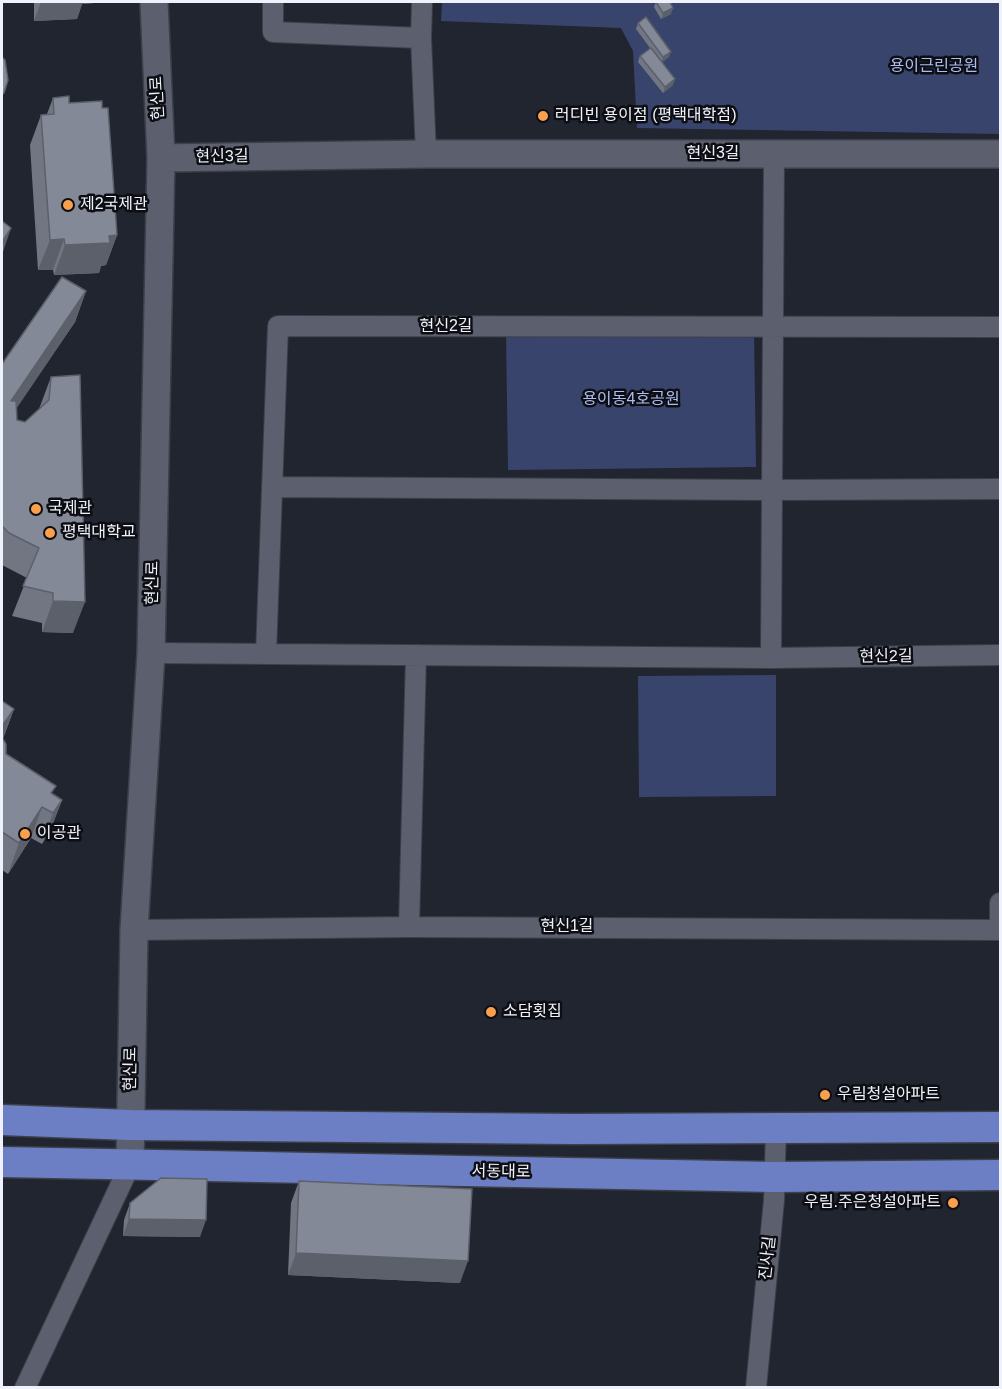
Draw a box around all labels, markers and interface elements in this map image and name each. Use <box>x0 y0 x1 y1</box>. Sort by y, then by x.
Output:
park label: 용이근린공원 <box>890 57 978 77</box>
street label: 현신로 <box>147 75 169 121</box>
place label: 러디빈 용이점 (평택대학점) <box>555 106 736 126</box>
marker: 러디빈 용이점 (평택대학점) <box>536 109 550 123</box>
street label: 현신3길 <box>686 144 740 164</box>
street label: 현신3길 <box>195 147 249 167</box>
place label: 제2국제관 <box>80 195 148 215</box>
marker: 제2국제관 <box>61 198 75 212</box>
street label: 현신2길 <box>419 317 473 337</box>
park label: 용이동4호공원 <box>582 390 680 410</box>
place label: 국제관 <box>48 499 92 519</box>
marker: 국제관 <box>29 502 43 516</box>
place label: 평택대학교 <box>62 523 136 543</box>
marker: 평택대학교 <box>43 526 57 540</box>
street label: 현신로 <box>143 561 163 605</box>
street label: 현신2길 <box>859 647 913 667</box>
place label: 이공관 <box>37 824 81 844</box>
marker: 이공관 <box>18 827 32 841</box>
street label: 현신1길 <box>540 917 594 937</box>
place label: 소담횟집 <box>503 1002 562 1022</box>
marker: 소담횟집 <box>484 1005 498 1019</box>
street label: 현신로 <box>121 1047 141 1091</box>
place label: 우림청설아파트 <box>837 1085 940 1105</box>
marker: 우림청설아파트 <box>818 1088 832 1102</box>
street label: 서동대로 <box>471 1162 531 1182</box>
place label: 우림.주은청설아파트 <box>804 1193 941 1213</box>
marker: 우림.주은청설아파트 <box>946 1196 960 1210</box>
street label: 진사길 <box>756 1235 780 1281</box>

